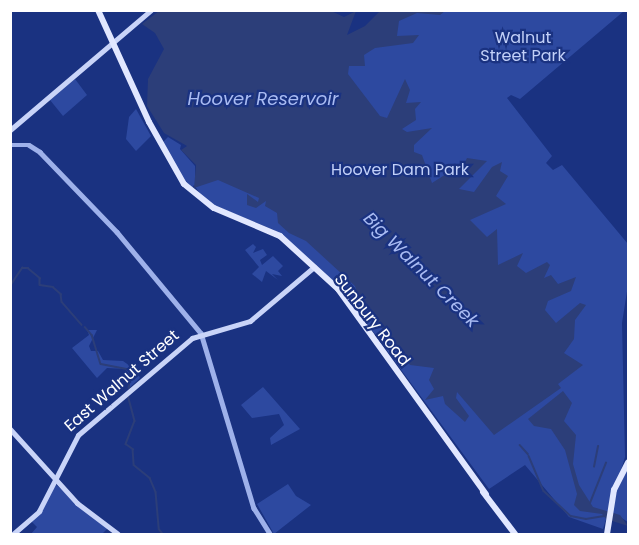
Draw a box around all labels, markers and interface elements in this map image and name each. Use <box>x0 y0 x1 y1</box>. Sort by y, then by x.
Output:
park label: Walnut Street Park <box>480 28 566 66</box>
water label: Hoover Reservoir <box>188 88 338 110</box>
park label: Hoover Dam Park <box>331 160 469 180</box>
water label: Big Walnut Creek <box>359 208 483 332</box>
street label: Sunbury Road <box>330 270 414 370</box>
street label: East Walnut Street <box>61 326 183 436</box>

